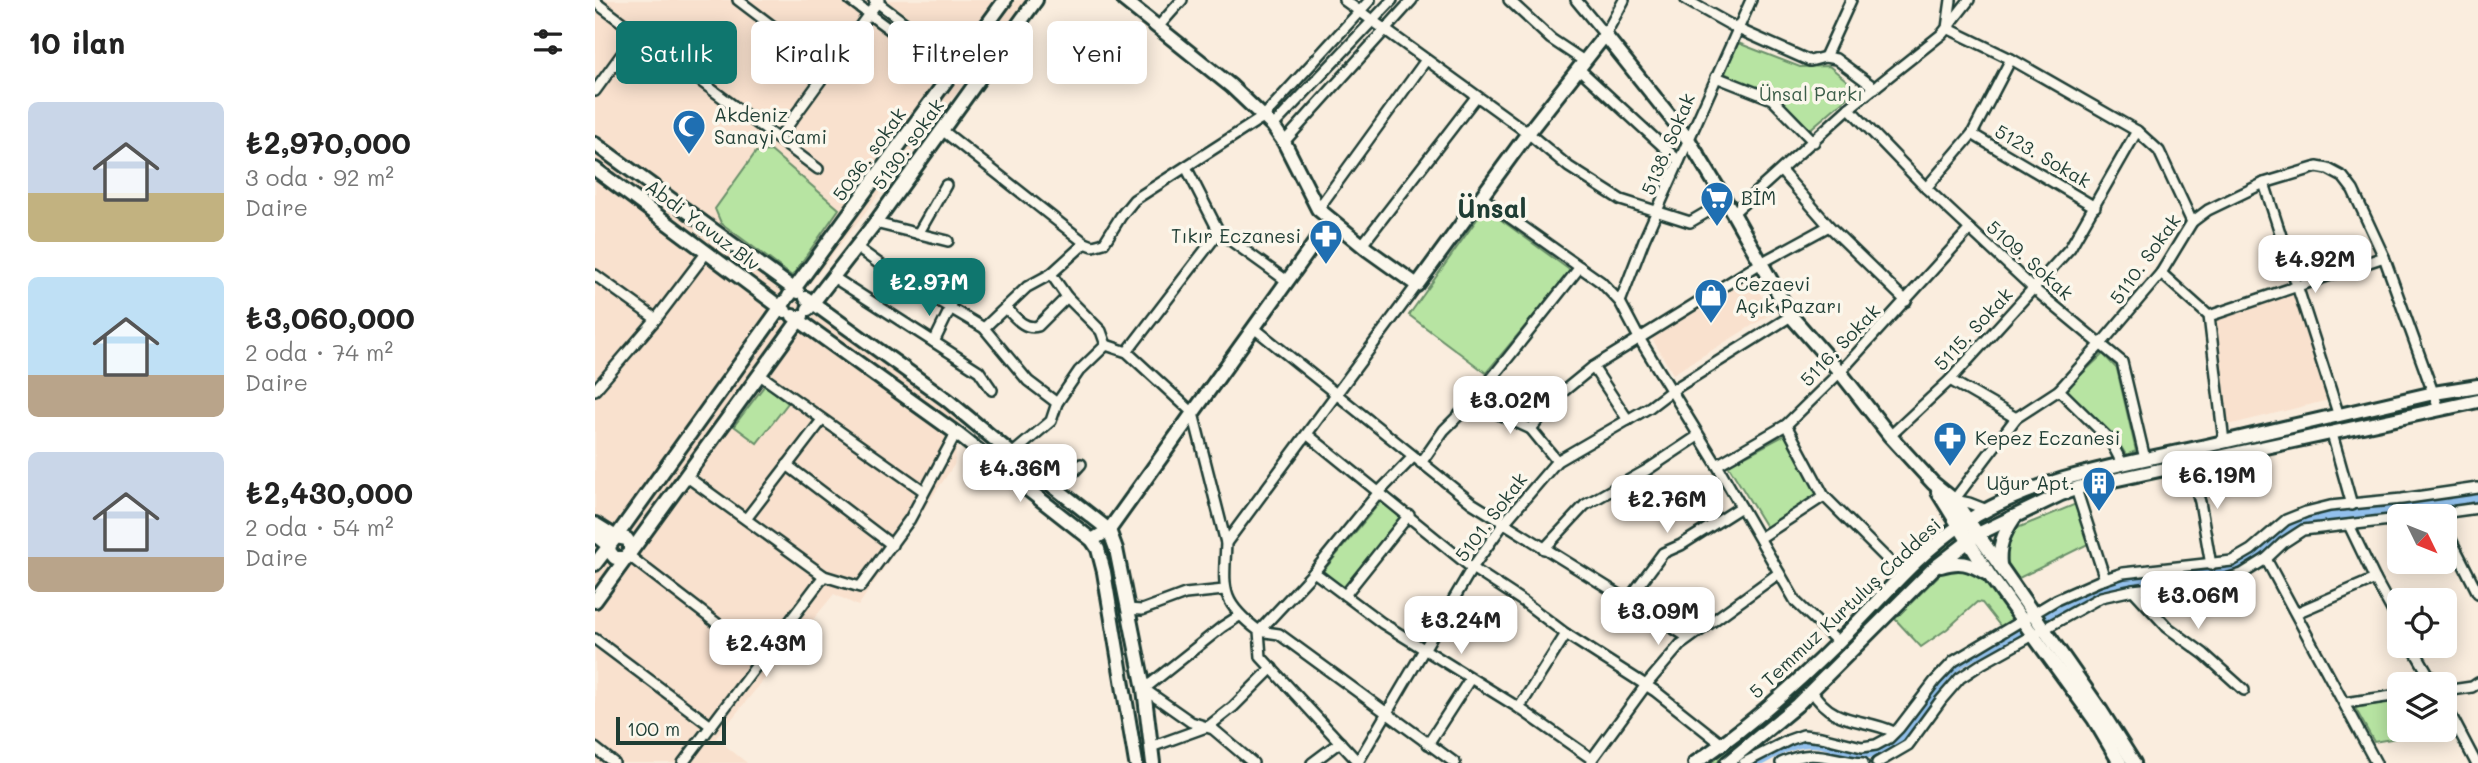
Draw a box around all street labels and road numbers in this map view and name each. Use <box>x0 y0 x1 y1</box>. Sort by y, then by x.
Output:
street label: 5138. Sokak <box>1635 89 1700 198</box>
street label: 5130. sokak <box>866 93 949 194</box>
street label: 5036. sokak <box>826 102 911 205</box>
street label: 5123. Sokak <box>1991 118 2096 193</box>
street label: Abdi Yavuz Blv <box>641 173 766 276</box>
street label: 5110. Sokak <box>2103 209 2186 309</box>
street label: 5109. Sokak <box>1982 214 2079 305</box>
street label: 5115. Sokak <box>1928 282 2018 376</box>
street label: 5116. Sokak <box>1794 298 1885 391</box>
street label: 5101. Sokak <box>1449 467 1532 566</box>
street label: 5 Temmuz Kurtuluş Caddesi <box>1743 512 1946 703</box>

